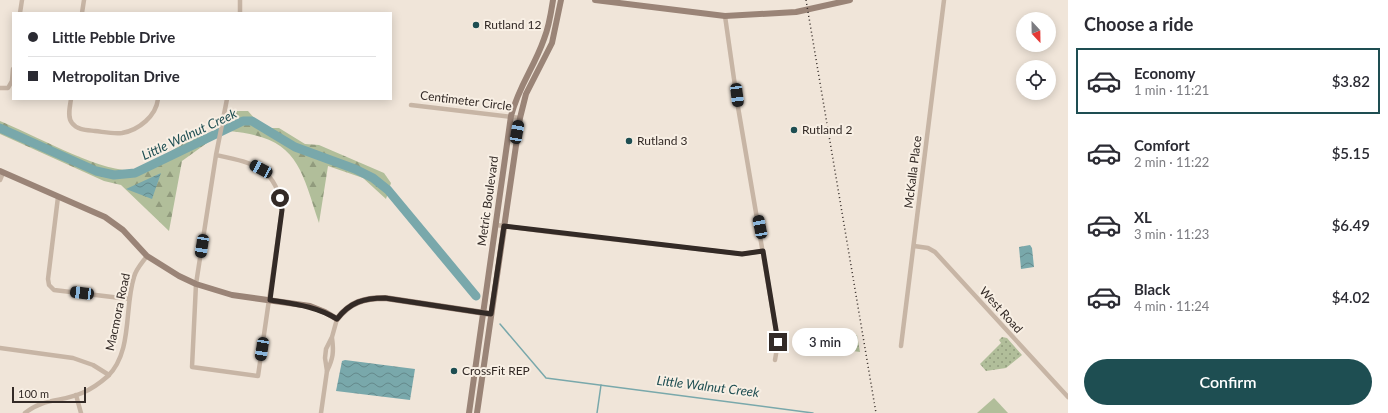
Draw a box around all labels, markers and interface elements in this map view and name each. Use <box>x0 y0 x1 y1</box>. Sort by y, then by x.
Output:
north arrow <box>1016 12 1056 52</box>
map controls <box>1016 12 1056 100</box>
text: Choose a ride <box>1084 13 1193 35</box>
place label: Rutland 12 <box>484 17 542 32</box>
marker: Rutland 12 <box>471 20 481 30</box>
text: Little Pebble Drive <box>52 28 175 46</box>
button: locate <box>1016 60 1056 100</box>
icon: car <box>1086 63 1122 99</box>
text: Economy <box>1134 64 1195 82</box>
text: Metropolitan Drive <box>52 67 180 85</box>
text: $3.82 <box>1332 72 1370 90</box>
car <box>730 82 744 108</box>
text: 1 min · 11:21 <box>1134 82 1209 98</box>
street label: Centimeter Circle <box>419 87 513 114</box>
water label: Little Walnut Creek <box>139 105 240 163</box>
car <box>509 119 525 145</box>
place label: Rutland 2 <box>802 122 853 137</box>
marker: Rutland 2 <box>789 125 799 135</box>
place label: Rutland 3 <box>637 133 688 148</box>
street label: McKalla Place <box>901 135 924 209</box>
icon: car <box>1086 135 1122 171</box>
marker: Rutland 3 <box>624 136 634 146</box>
text: Comfort <box>1134 136 1190 154</box>
text: $5.15 <box>1332 144 1370 162</box>
text: 2 min · 11:22 <box>1134 154 1209 170</box>
street label: Metric Boulevard <box>474 155 501 247</box>
car <box>248 158 274 180</box>
route start <box>271 189 289 207</box>
icon: car <box>1086 207 1122 243</box>
text: XL <box>1134 208 1152 226</box>
car <box>752 214 768 240</box>
text: $6.49 <box>1332 216 1370 234</box>
text: 3 min · 11:23 <box>1134 226 1209 242</box>
car <box>194 233 210 259</box>
street label: Macmora Road <box>102 272 133 352</box>
icon: car <box>1086 279 1122 315</box>
text: Black <box>1134 280 1170 298</box>
street label: West Road <box>977 283 1026 336</box>
car <box>69 286 95 300</box>
text: $4.02 <box>1332 288 1370 306</box>
text: 4 min · 11:24 <box>1134 298 1209 314</box>
callout: 3 min <box>792 328 858 356</box>
route end <box>769 333 787 351</box>
text: 3 min <box>809 334 841 350</box>
car <box>254 336 270 362</box>
button: Confirm <box>1084 359 1372 405</box>
place label: CrossFit REP <box>462 363 530 378</box>
marker: CrossFit REP <box>449 366 459 376</box>
water label: Little Walnut Creek <box>656 372 761 400</box>
scale bar <box>12 385 86 404</box>
text: 100 m <box>18 387 49 400</box>

